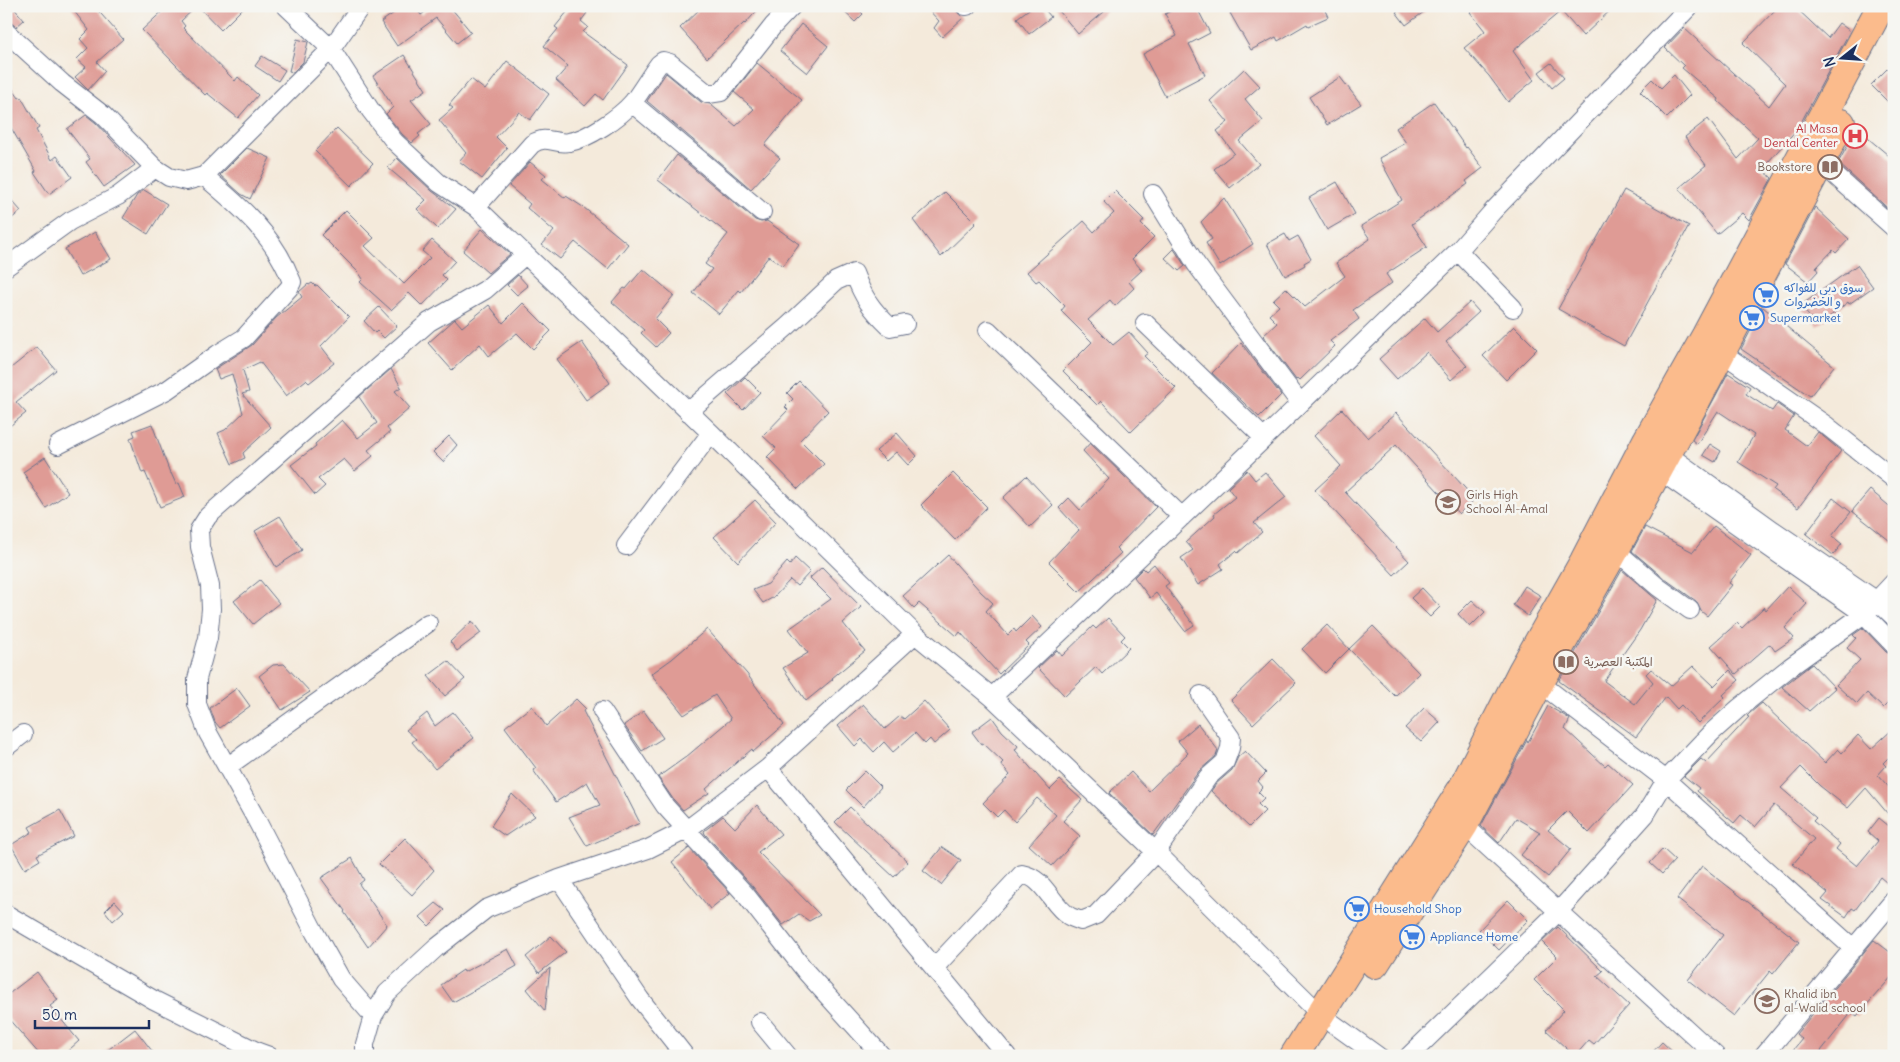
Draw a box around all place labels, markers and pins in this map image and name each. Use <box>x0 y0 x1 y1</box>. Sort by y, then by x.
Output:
place label: Al Masa Dental Center <box>1764 121 1838 150</box>
hospital icon: Al Masa Dental Center <box>1842 123 1868 149</box>
library icon: Bookstore <box>1817 154 1843 180</box>
place label: Bookstore <box>1757 159 1812 174</box>
place label: سوق دبي للفواكه و الخضروات <box>1784 280 1863 310</box>
supermarket icon: سوق دبي للفواكه و الخضروات <box>1753 282 1779 308</box>
supermarket icon: Supermarket <box>1739 305 1765 331</box>
place label: Supermarket <box>1770 310 1841 325</box>
place label: Girls High School Al-Amal <box>1466 487 1548 516</box>
school or university icon: Girls High School Al-Amal <box>1435 489 1461 515</box>
library icon: المكتبة العصرية <box>1553 649 1579 675</box>
place label: المكتبة العصرية <box>1584 654 1653 670</box>
supermarket icon: Household Shop <box>1344 896 1370 922</box>
place label: Household Shop <box>1374 901 1462 916</box>
supermarket icon: Appliance Home <box>1399 924 1425 950</box>
place label: Appliance Home <box>1430 929 1518 944</box>
place label: Khalid ibn al-Walid school <box>1784 986 1866 1015</box>
school or university icon: Khalid ibn al-Walid school <box>1754 988 1780 1014</box>

